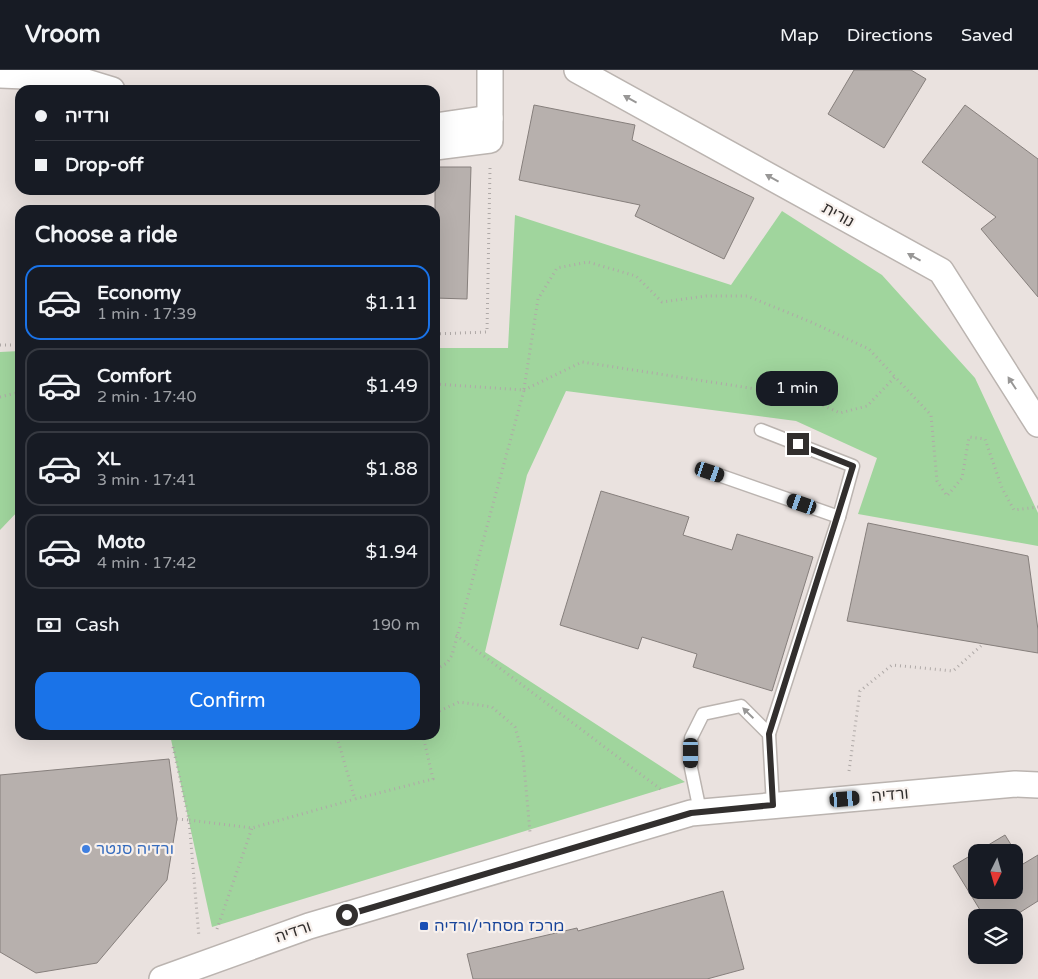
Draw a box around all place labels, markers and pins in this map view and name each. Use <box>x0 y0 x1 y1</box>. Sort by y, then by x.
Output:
place label: ורדיה סנטר <box>96 839 174 859</box>
marker: ורדיה סנטר <box>80 843 92 855</box>
place label: מרכז מסחרי/ורדיה <box>434 916 564 936</box>
marker: מרכז מסחרי/ורדיה <box>418 920 430 932</box>

